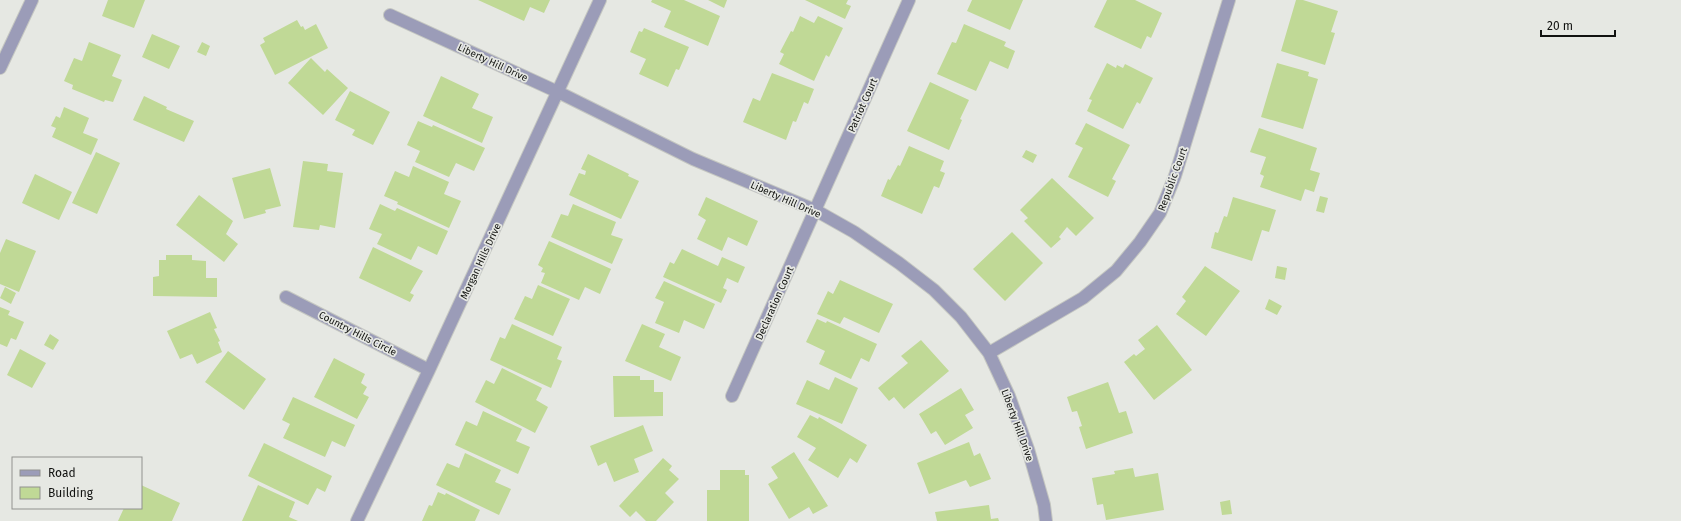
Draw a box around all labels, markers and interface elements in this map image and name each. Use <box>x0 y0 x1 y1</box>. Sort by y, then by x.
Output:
scale bar <box>1541 12 1615 38</box>
text: 20 m <box>1547 19 1573 33</box>
street label: Liberty Hill Drive <box>456 41 529 84</box>
street label: Patriot Court <box>846 76 880 134</box>
street label: Republic Court <box>1156 146 1190 213</box>
street label: Liberty Hill Drive <box>749 179 823 221</box>
street label: Morgan Hills Drive <box>458 221 504 301</box>
street label: Declaration Court <box>753 264 797 342</box>
street label: Country Hills Circle <box>317 309 399 359</box>
street label: Liberty Hill Drive <box>998 388 1036 463</box>
legend <box>12 457 142 509</box>
text: Road <box>48 466 76 480</box>
text: Building <box>48 486 94 500</box>

